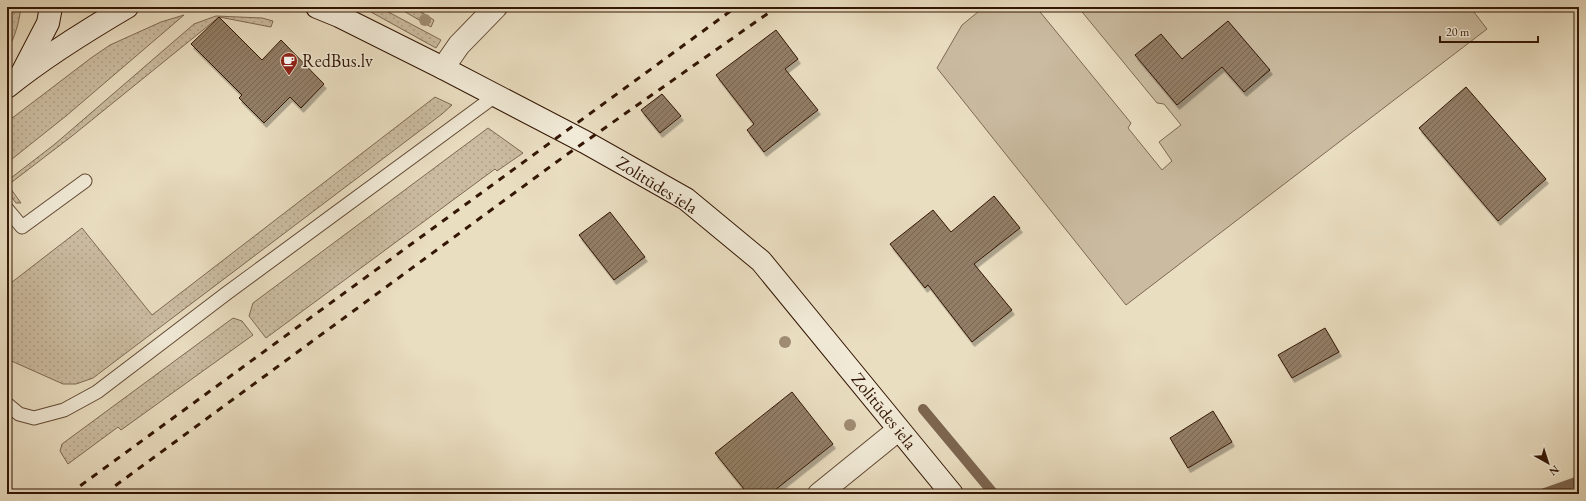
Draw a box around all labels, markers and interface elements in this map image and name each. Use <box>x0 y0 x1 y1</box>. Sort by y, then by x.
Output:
scale bar <box>1440 18 1538 44</box>
text: 20 m <box>1446 24 1470 40</box>
place label: RedBus.lv <box>302 49 373 72</box>
cafe icon: RedBus.lv <box>279 51 299 76</box>
street label: Zolitūdes iela <box>612 150 703 219</box>
street label: Zolitūdes iela <box>847 368 923 454</box>
north arrow <box>1528 443 1568 483</box>
text: N <box>1546 463 1562 479</box>

